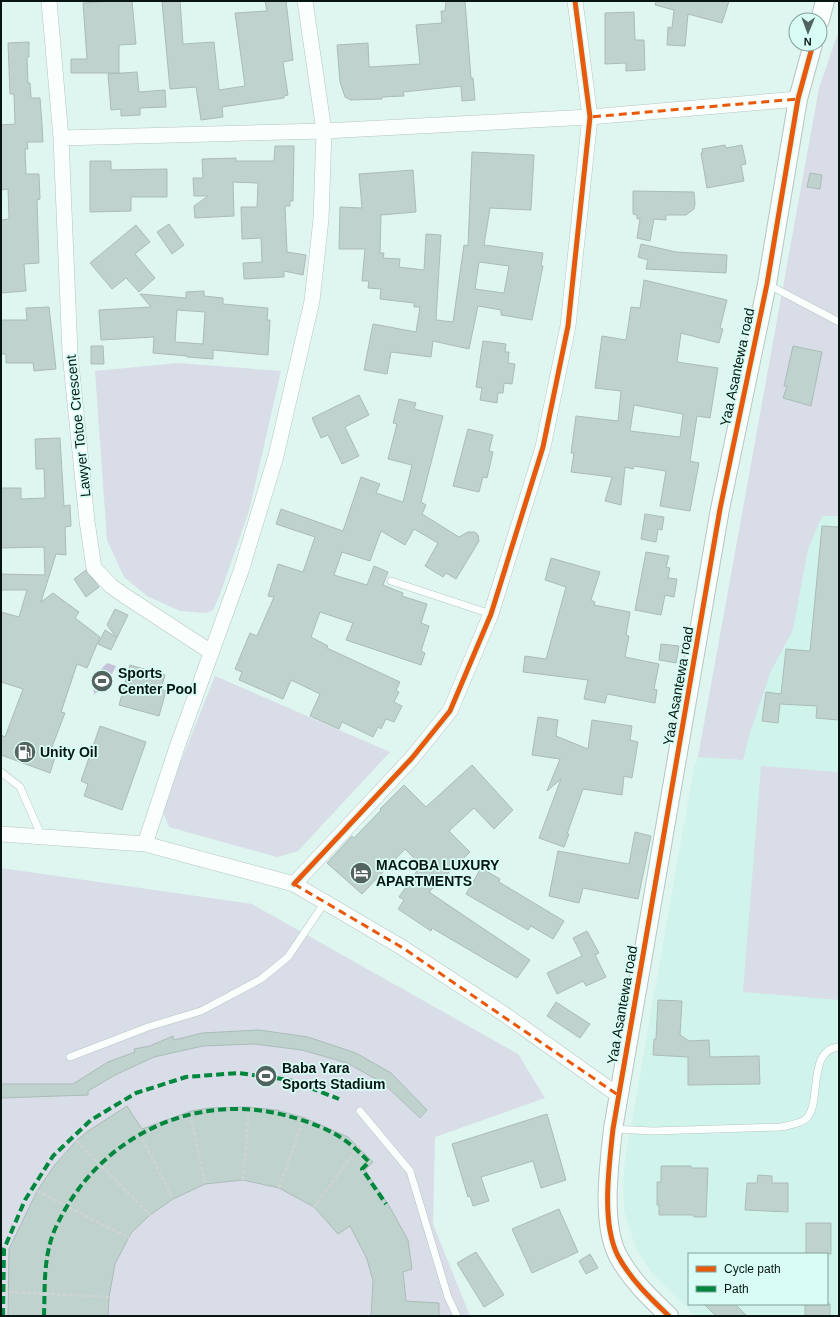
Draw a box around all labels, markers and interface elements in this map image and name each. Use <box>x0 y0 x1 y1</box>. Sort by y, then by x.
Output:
north arrow <box>788 12 828 52</box>
text: N <box>804 36 812 48</box>
street label: Yaa Asantewa road <box>717 306 757 428</box>
street label: Lawyer Totoe Crescent <box>63 354 93 498</box>
street label: Yaa Asantewa road <box>660 625 696 747</box>
place label: Sports Center Pool <box>118 665 197 697</box>
sports icon: Sports Center Pool <box>89 668 115 694</box>
fuel station icon: Unity Oil <box>12 739 38 765</box>
place label: Unity Oil <box>40 744 98 760</box>
place label: MACOBA LUXURY APARTMENTS <box>376 857 500 889</box>
hotel icon: MACOBA LUXURY APARTMENTS <box>348 860 374 886</box>
street label: Yaa Asantewa road <box>604 944 640 1066</box>
place label: Baba Yara Sports Stadium <box>282 1060 385 1092</box>
sports icon: Baba Yara Sports Stadium <box>253 1063 279 1089</box>
legend <box>688 1253 828 1305</box>
text: Cycle path <box>724 1262 781 1276</box>
text: Path <box>724 1282 749 1296</box>

